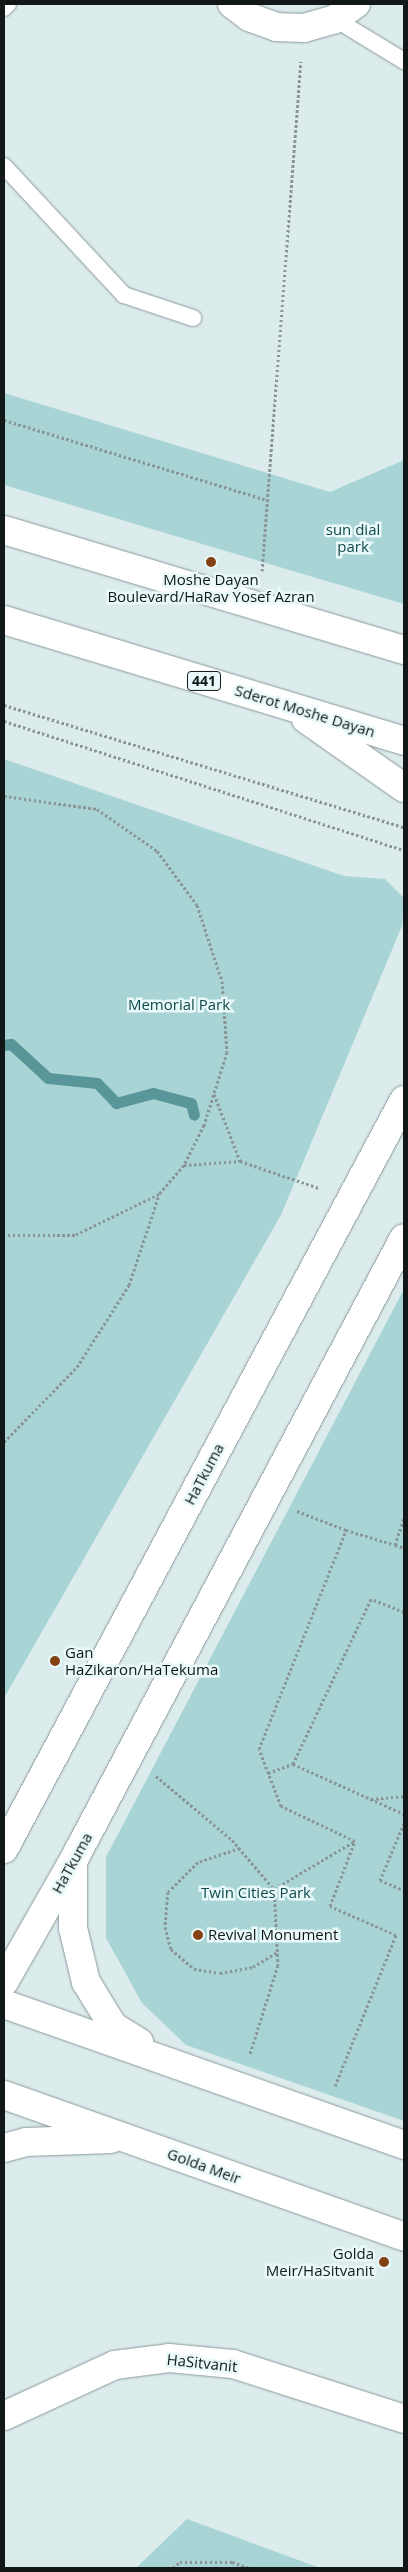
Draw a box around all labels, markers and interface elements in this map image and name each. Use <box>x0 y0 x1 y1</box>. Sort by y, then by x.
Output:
park label: sun dial park <box>326 520 380 555</box>
marker: Moshe Dayan Boulevard/HaRav Yosef Azran <box>205 556 217 568</box>
place label: Moshe Dayan Boulevard/HaRav Yosef Azran <box>107 570 315 605</box>
road number: 441 <box>186 669 222 692</box>
street label: Sderot Moshe Dayan <box>233 681 377 741</box>
park label: Memorial Park <box>128 996 230 1014</box>
street label: HaTkuma <box>180 1440 228 1508</box>
place label: Gan HaZikaron/HaTekuma <box>65 1643 218 1678</box>
marker: Gan HaZikaron/HaTekuma <box>49 1655 61 1667</box>
street label: HaTkuma <box>48 1829 96 1897</box>
park label: Twin Cities Park <box>201 1884 311 1902</box>
place label: Revival Monument <box>208 1926 338 1944</box>
marker: Revival Monument <box>192 1929 204 1941</box>
street label: Golda Meir <box>165 2144 243 2188</box>
place label: Golda Meir/HaSitvanit <box>266 2244 374 2279</box>
marker: Golda Meir/HaSitvanit <box>378 2256 390 2268</box>
street label: HaSitvanit <box>166 2350 238 2376</box>

